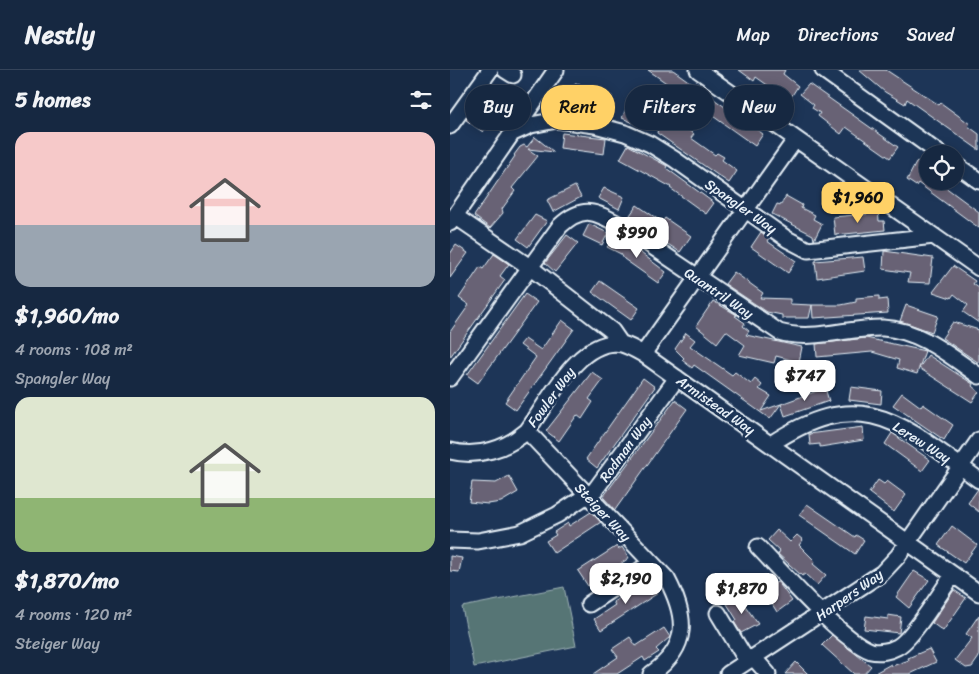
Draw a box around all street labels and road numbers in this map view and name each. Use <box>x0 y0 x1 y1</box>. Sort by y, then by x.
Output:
street label: Spangler Way <box>699 172 783 241</box>
street label: Quantril Way <box>679 261 759 326</box>
street label: Fowler Way <box>521 361 583 433</box>
street label: Armistead Way <box>670 368 761 442</box>
street label: Rodman Way <box>593 410 659 488</box>
street label: Lerew Way <box>888 415 957 471</box>
street label: Steiger Way <box>568 477 638 549</box>
street label: Harpers Way <box>810 562 889 628</box>

